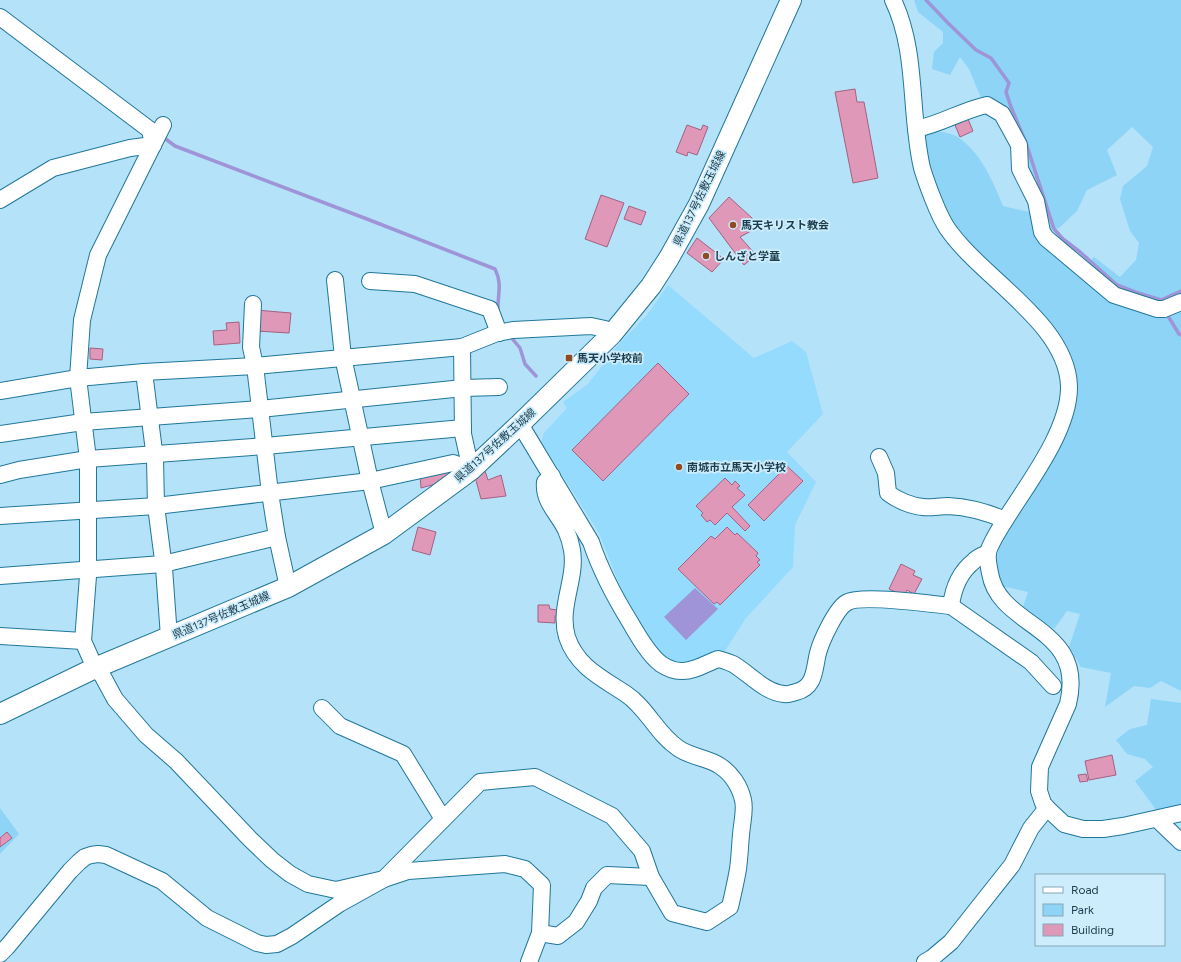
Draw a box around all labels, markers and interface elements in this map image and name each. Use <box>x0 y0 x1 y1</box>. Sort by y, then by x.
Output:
street label: 県道137号佐敷玉城線 <box>671 148 728 248</box>
place label: 馬天キリスト教会 <box>741 219 829 232</box>
marker: 馬天キリスト教会 <box>728 220 738 230</box>
place label: しんざと学童 <box>714 250 780 263</box>
marker: しんざと学童 <box>701 251 711 261</box>
place label: 馬天小学校前 <box>577 352 643 365</box>
marker: 馬天小学校前 <box>564 353 574 363</box>
street label: 県道137号佐敷玉城線 <box>452 406 538 485</box>
place label: 南城市立馬天小学校 <box>687 461 786 474</box>
marker: 南城市立馬天小学校 <box>674 462 684 472</box>
street label: 県道137号佐敷玉城線 <box>171 589 272 642</box>
legend <box>1035 874 1165 946</box>
text: Road <box>1071 883 1099 897</box>
text: Park <box>1071 903 1094 917</box>
text: Building <box>1071 923 1114 937</box>

